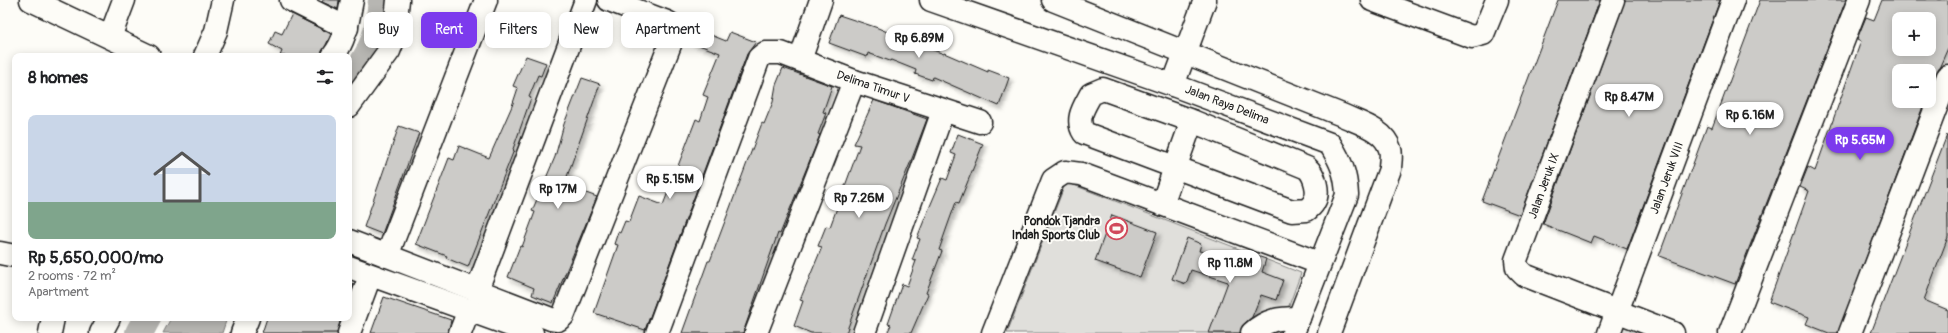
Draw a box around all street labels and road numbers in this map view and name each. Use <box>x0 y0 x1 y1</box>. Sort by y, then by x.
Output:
street label: Delima Timur V <box>835 67 911 107</box>
street label: Jalan Raya Delima <box>1183 82 1272 128</box>
street label: Jalan Jeruk VIII <box>1647 140 1687 216</box>
street label: Jalan Jeruk IX <box>1525 151 1563 221</box>

